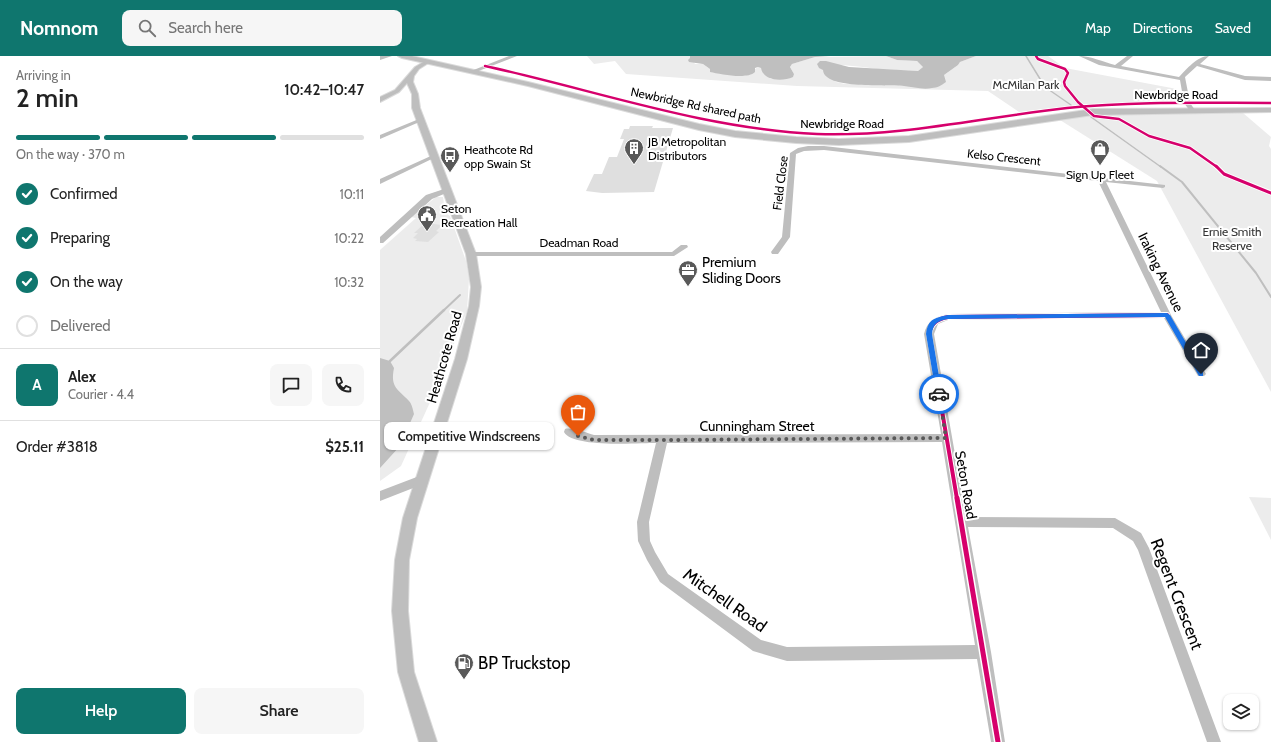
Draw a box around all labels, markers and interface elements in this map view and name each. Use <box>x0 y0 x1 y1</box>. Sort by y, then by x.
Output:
search box <box>122 10 402 46</box>
text: Nomnom <box>20 17 98 40</box>
icon: search <box>136 17 158 39</box>
text: Search here <box>168 19 243 37</box>
text: Map <box>1085 19 1111 37</box>
text: Directions <box>1133 19 1193 37</box>
text: Saved <box>1215 19 1251 37</box>
text: Arriving in <box>16 67 71 83</box>
park label: McMilan Park <box>993 77 1060 92</box>
text: 10:42–10:47 <box>284 81 364 99</box>
text: 2 min <box>16 82 79 114</box>
street label: Newbridge Rd shared path <box>629 84 763 126</box>
street label: Newbridge Road <box>1134 87 1218 102</box>
street label: Newbridge Road <box>800 116 884 131</box>
place label: JB Metropolitan Distributors <box>647 134 726 163</box>
building icon: JB Metropolitan Distributors <box>623 137 645 165</box>
shop icon: Sign Up Fleet <box>1089 138 1111 166</box>
place label: Heathcote Rd opp Swain St <box>464 142 533 171</box>
bus stop icon: Heathcote Rd opp Swain St <box>439 145 461 173</box>
text: On the way · 370 m <box>16 146 125 162</box>
street label: Kelso Crescent <box>966 146 1042 168</box>
street label: Field Close <box>769 155 791 211</box>
place label: Sign Up Fleet <box>1066 167 1134 182</box>
icon: check <box>16 183 38 205</box>
text: Confirmed <box>50 185 118 203</box>
text: 10:11 <box>340 186 364 202</box>
place label: Seton Recreation Hall <box>441 201 518 230</box>
public building icon: Seton Recreation Hall <box>416 204 438 232</box>
park label: Ernie Smith Reserve <box>1203 224 1261 253</box>
icon: check <box>16 227 38 249</box>
text: Preparing <box>50 229 110 247</box>
street label: Iraking Avenue <box>1134 229 1188 315</box>
text: 10:22 <box>334 230 364 246</box>
street label: Deadman Road <box>540 235 618 250</box>
place label: Premium Sliding Doors <box>702 253 781 287</box>
office icon: Premium Sliding Doors <box>677 259 699 287</box>
icon: check <box>16 271 38 293</box>
text: On the way <box>50 273 123 291</box>
text: 10:32 <box>334 274 364 290</box>
street label: Heathcote Road <box>422 309 466 405</box>
text: Delivered <box>50 317 111 335</box>
pin <box>1184 333 1218 374</box>
icon: home <box>1190 339 1212 361</box>
button: chat <box>270 364 312 406</box>
button: phone <box>322 364 364 406</box>
text: Alex <box>68 368 96 386</box>
courier <box>919 374 959 414</box>
text: A <box>32 376 42 394</box>
icon: car <box>928 383 950 405</box>
text: Courier · 4.4 <box>68 386 134 402</box>
pin <box>561 395 595 436</box>
icon: bag <box>567 401 589 423</box>
street label: Cunningham Street <box>700 417 815 435</box>
callout: Competitive Windscreens <box>384 422 554 450</box>
text: Competitive Windscreens <box>398 428 540 444</box>
text: Order #3818 <box>16 438 98 456</box>
text: $25.11 <box>325 438 364 456</box>
street label: Seton Road <box>951 449 981 521</box>
street label: Regent Crescent <box>1147 536 1207 653</box>
street label: Mitchell Road <box>679 564 771 636</box>
fuel station icon: BP Truckstop <box>453 652 475 680</box>
place label: BP Truckstop <box>478 653 570 673</box>
button: Help <box>16 688 186 734</box>
button: Share <box>194 688 364 734</box>
map controls <box>1223 694 1259 730</box>
button: layers <box>1223 694 1259 730</box>

